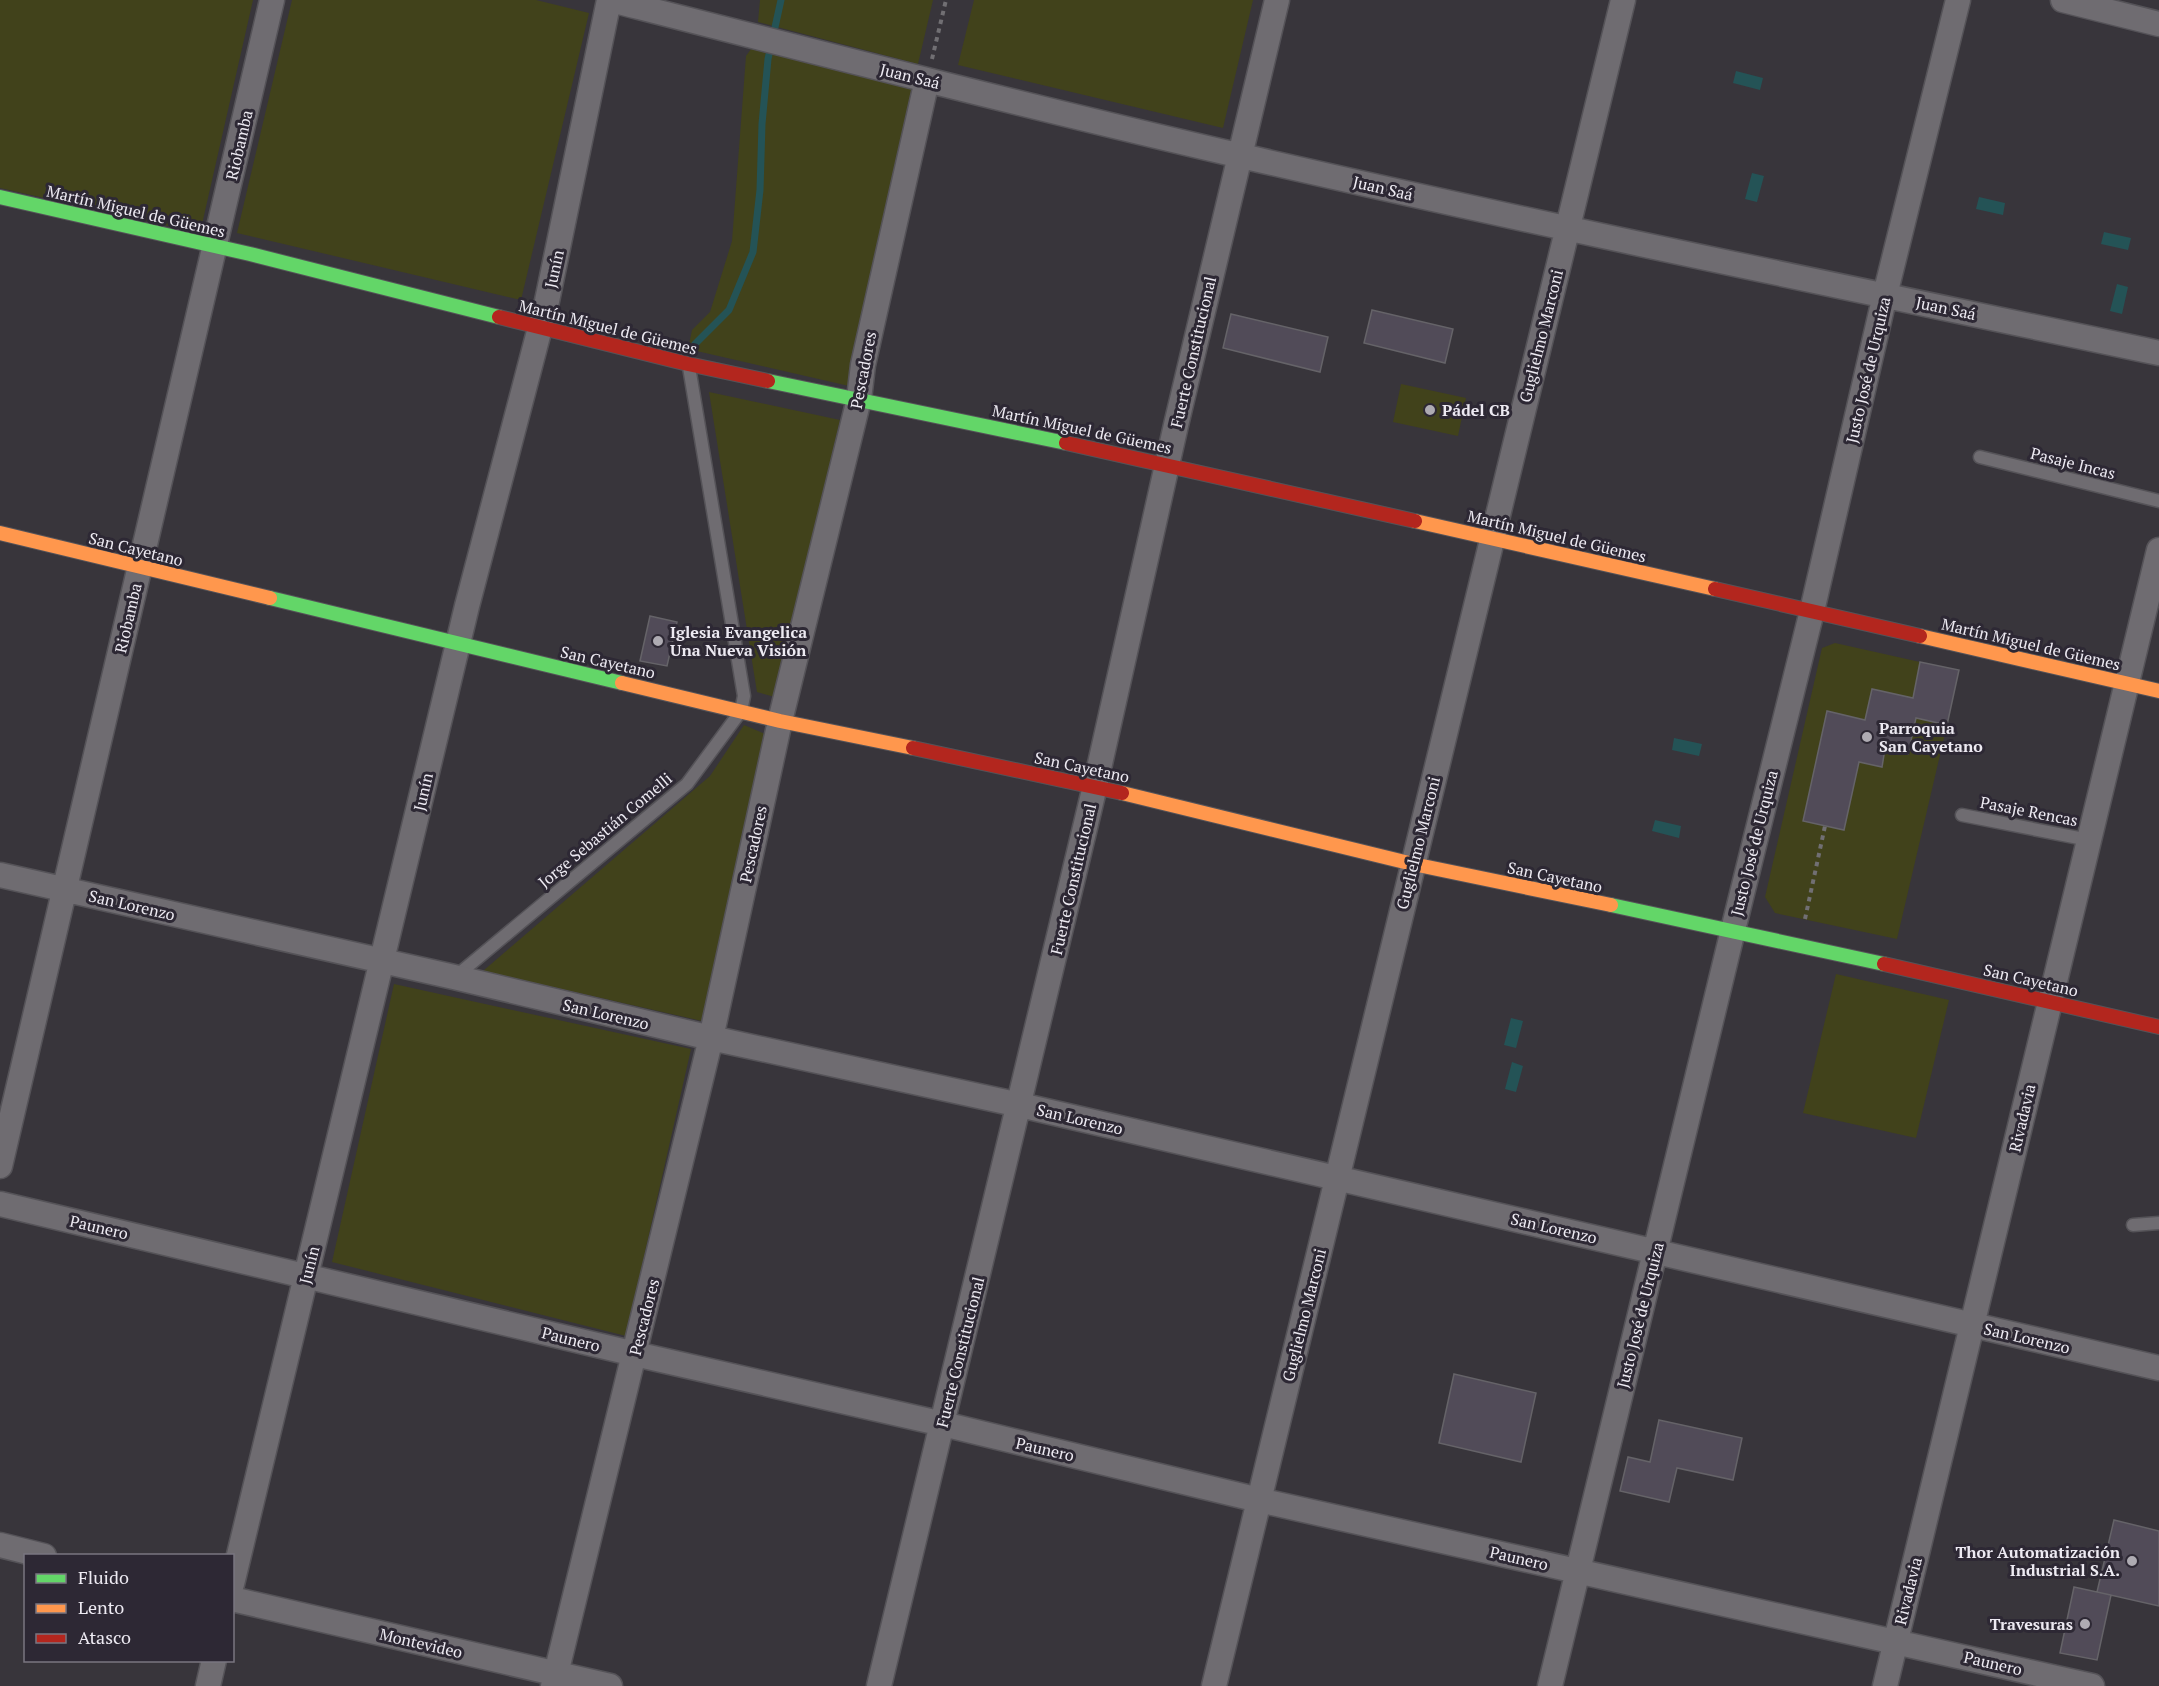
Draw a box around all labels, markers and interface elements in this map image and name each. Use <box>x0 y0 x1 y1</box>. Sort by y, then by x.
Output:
street label: Juan Saá <box>878 58 942 94</box>
street label: Riobamba <box>220 108 258 182</box>
street label: Juan Saá <box>1351 170 1415 206</box>
street label: Martín Miguel de Güemes <box>44 180 228 242</box>
street label: Junín <box>539 247 569 290</box>
street label: Guglielmo Marconi <box>1514 267 1568 405</box>
street label: Fuerte Constitucional <box>1165 274 1221 430</box>
street label: Juan Saá <box>1914 291 1978 325</box>
street label: Martín Miguel de Güemes <box>516 294 700 360</box>
street label: Justo José de Urquiza <box>1840 295 1896 445</box>
street label: Pescadores <box>845 329 881 411</box>
street label: Martín Miguel de Güemes <box>990 399 1174 459</box>
place label: Pádel CB <box>1442 399 1510 421</box>
marker: Pádel CB <box>1423 403 1437 417</box>
street label: Pasaje Incas <box>2028 442 2118 484</box>
street label: Martín Miguel de Güemes <box>1465 505 1649 567</box>
street label: San Cayetano <box>86 527 186 571</box>
street label: Riobamba <box>109 581 147 655</box>
street label: Martín Miguel de Güemes <box>1939 613 2123 675</box>
place label: Iglesia Evangelica Una Nueva Visión <box>670 621 807 661</box>
marker: Iglesia Evangelica Una Nueva Visión <box>651 634 665 648</box>
street label: San Cayetano <box>558 640 658 684</box>
place label: Parroquia San Cayetano <box>1879 717 1983 757</box>
marker: Parroquia San Cayetano <box>1860 730 1874 744</box>
street label: San Cayetano <box>1032 746 1132 788</box>
street label: Jorge Sebastián Comelli <box>533 767 677 893</box>
street label: Justo José de Urquiza <box>1725 768 1783 918</box>
street label: Junín <box>408 770 438 813</box>
street label: Guglielmo Marconi <box>1391 774 1445 912</box>
street label: Pasaje Rencas <box>1978 791 2080 831</box>
street label: Fuerte Constitucional <box>1045 801 1101 957</box>
street label: Pescadores <box>734 803 772 885</box>
street label: San Cayetano <box>1505 856 1605 898</box>
street label: San Lorenzo <box>87 884 177 926</box>
street label: San Cayetano <box>1981 958 2081 1002</box>
street label: San Lorenzo <box>561 993 651 1035</box>
street label: Rivadavia <box>2004 1082 2040 1154</box>
street label: San Lorenzo <box>1035 1098 1125 1140</box>
street label: San Lorenzo <box>1509 1207 1599 1249</box>
street label: Paunero <box>68 1210 131 1244</box>
street label: Justo José de Urquiza <box>1611 1240 1669 1390</box>
street label: Junín <box>294 1243 324 1286</box>
street label: Guglielmo Marconi <box>1277 1246 1331 1384</box>
street label: Fuerte Constitucional <box>931 1274 989 1430</box>
street label: Pescadores <box>624 1276 664 1358</box>
street label: San Lorenzo <box>1982 1317 2072 1359</box>
street label: Paunero <box>540 1321 603 1357</box>
street label: Paunero <box>1014 1432 1077 1466</box>
street label: Paunero <box>1488 1541 1551 1575</box>
place label: Thor Automatización Industrial S.A. <box>1956 1541 2121 1581</box>
legend <box>24 1554 234 1662</box>
marker: Thor Automatización Industrial S.A. <box>2125 1554 2139 1568</box>
street label: Rivadavia <box>1889 1555 1927 1627</box>
text: Fluido <box>78 1565 129 1589</box>
text: Lento <box>78 1595 124 1619</box>
place label: Travesuras <box>1990 1613 2073 1635</box>
marker: Travesuras <box>2078 1617 2092 1631</box>
street label: Montevideo <box>377 1623 465 1663</box>
text: Atasco <box>78 1625 131 1649</box>
street label: Paunero <box>1962 1646 2025 1680</box>

